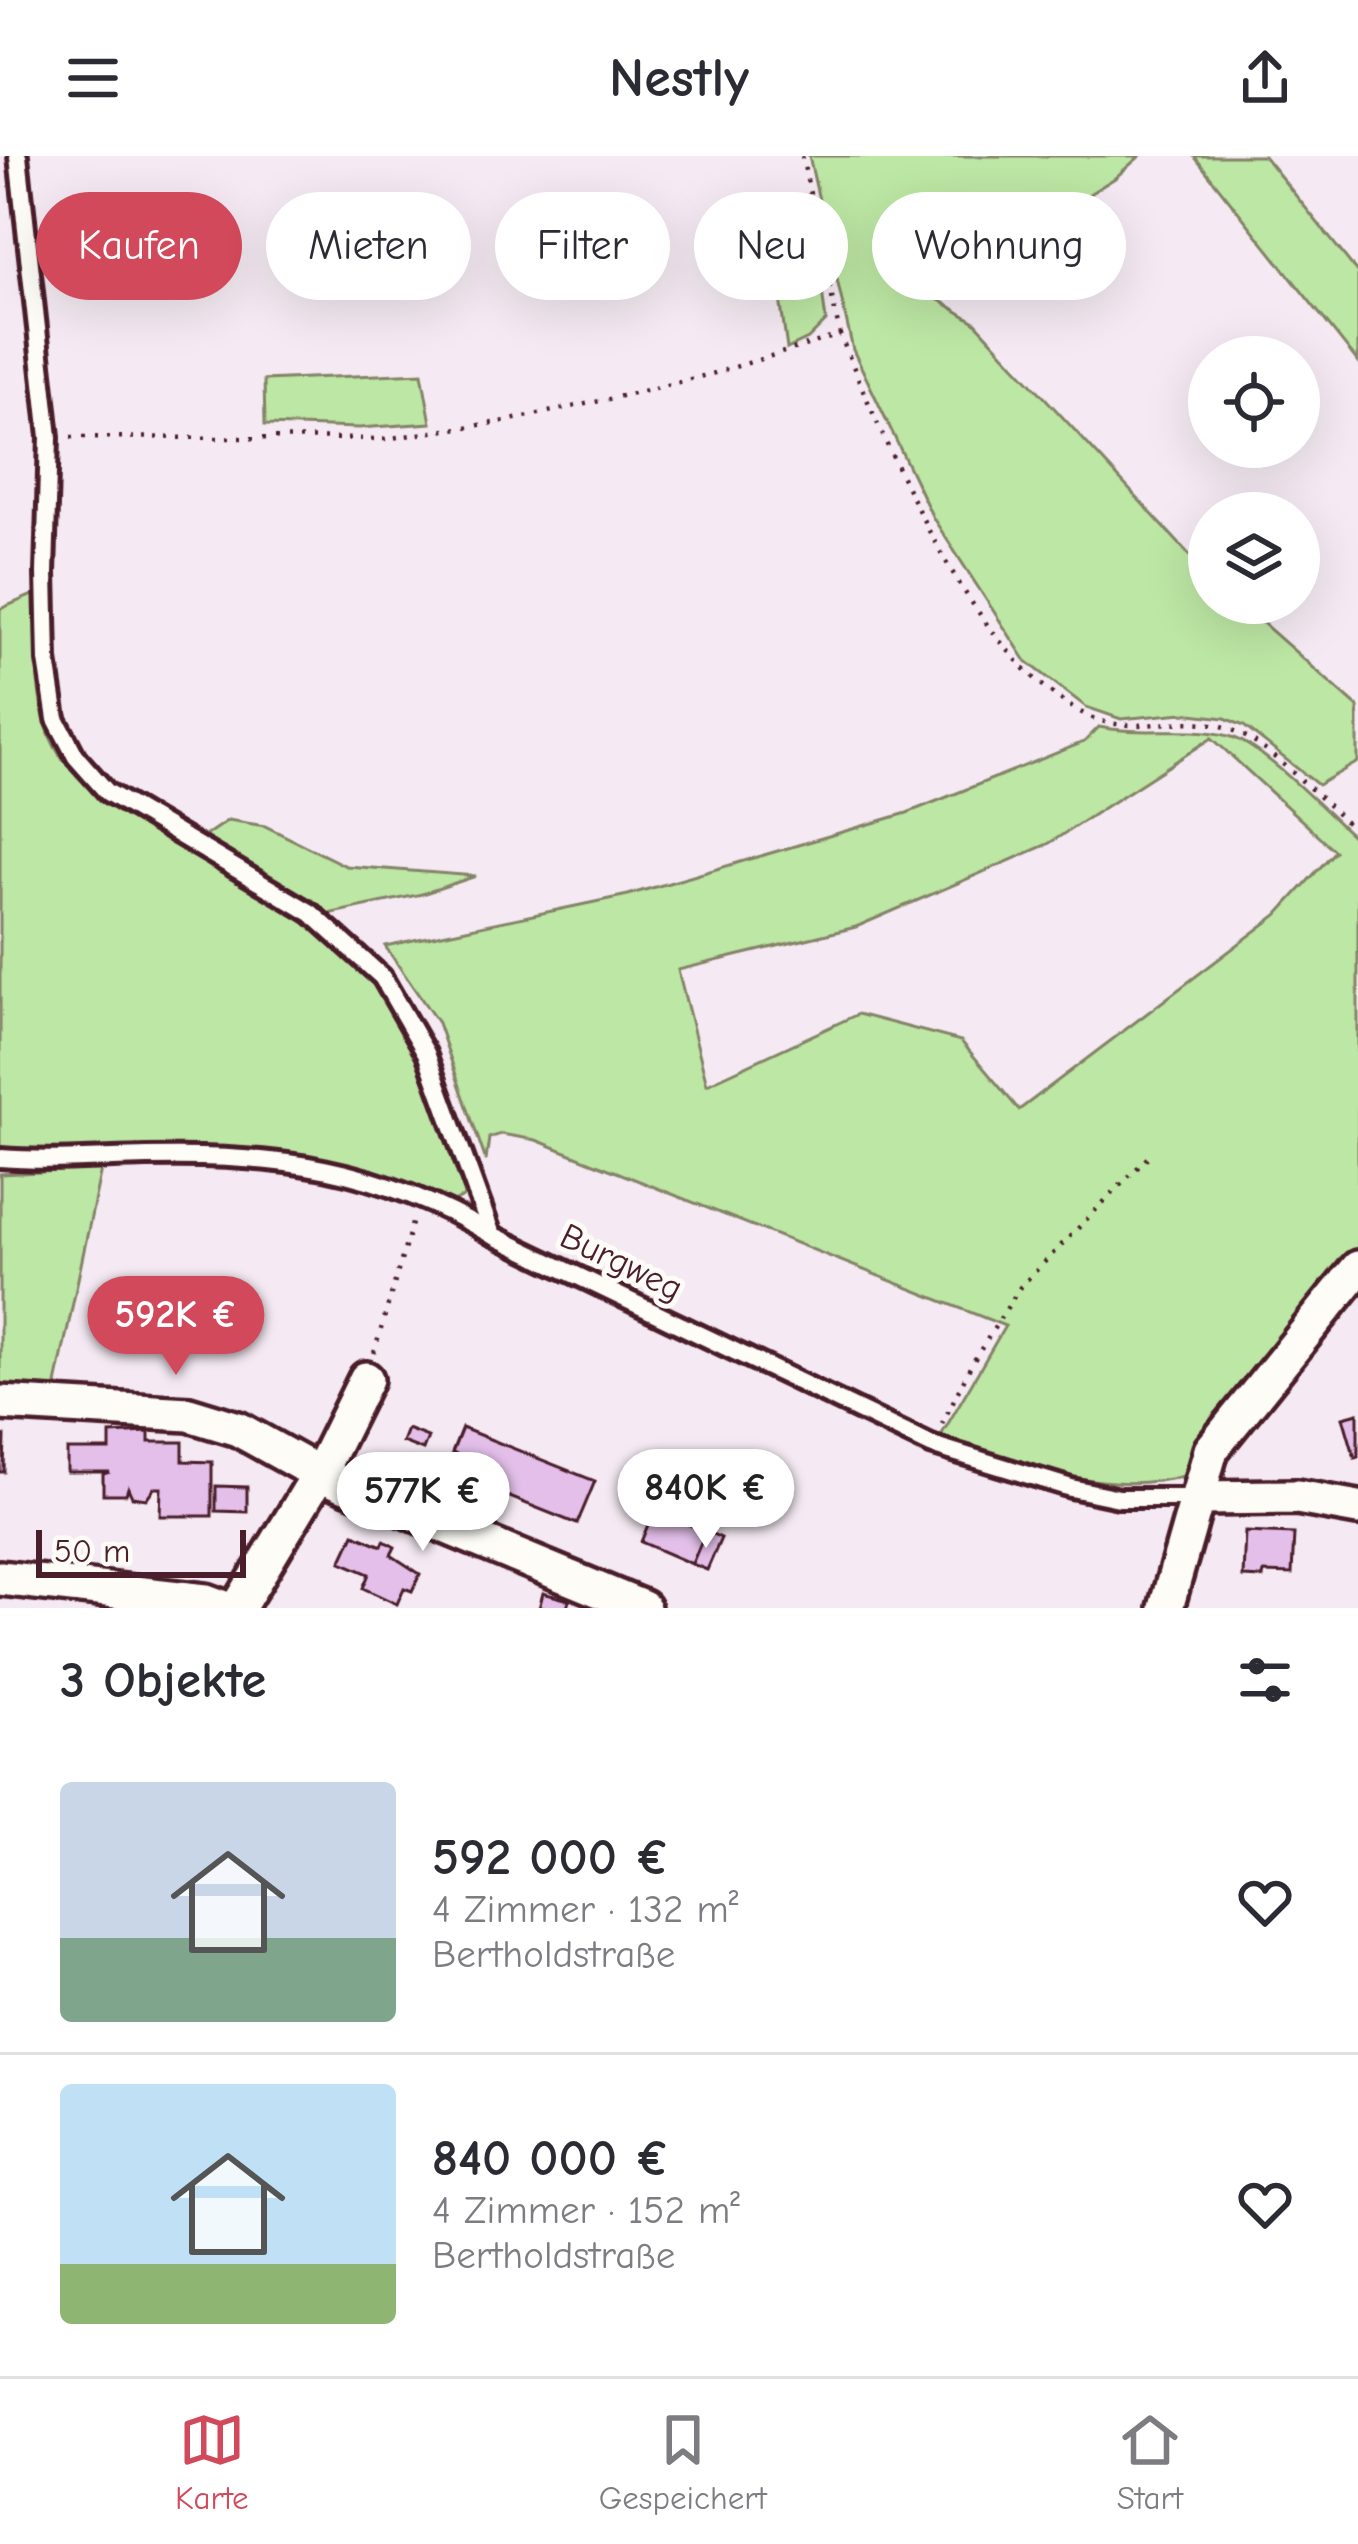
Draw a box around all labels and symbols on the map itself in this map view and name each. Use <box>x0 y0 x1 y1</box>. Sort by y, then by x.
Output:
street label: Burgweg <box>553 1215 689 1309</box>
pin: 592K € <box>78 1276 274 1378</box>
pin: 840K € <box>608 1449 804 1551</box>
pin: 577K € <box>325 1452 521 1554</box>
scale bar <box>36 1524 246 1577</box>

